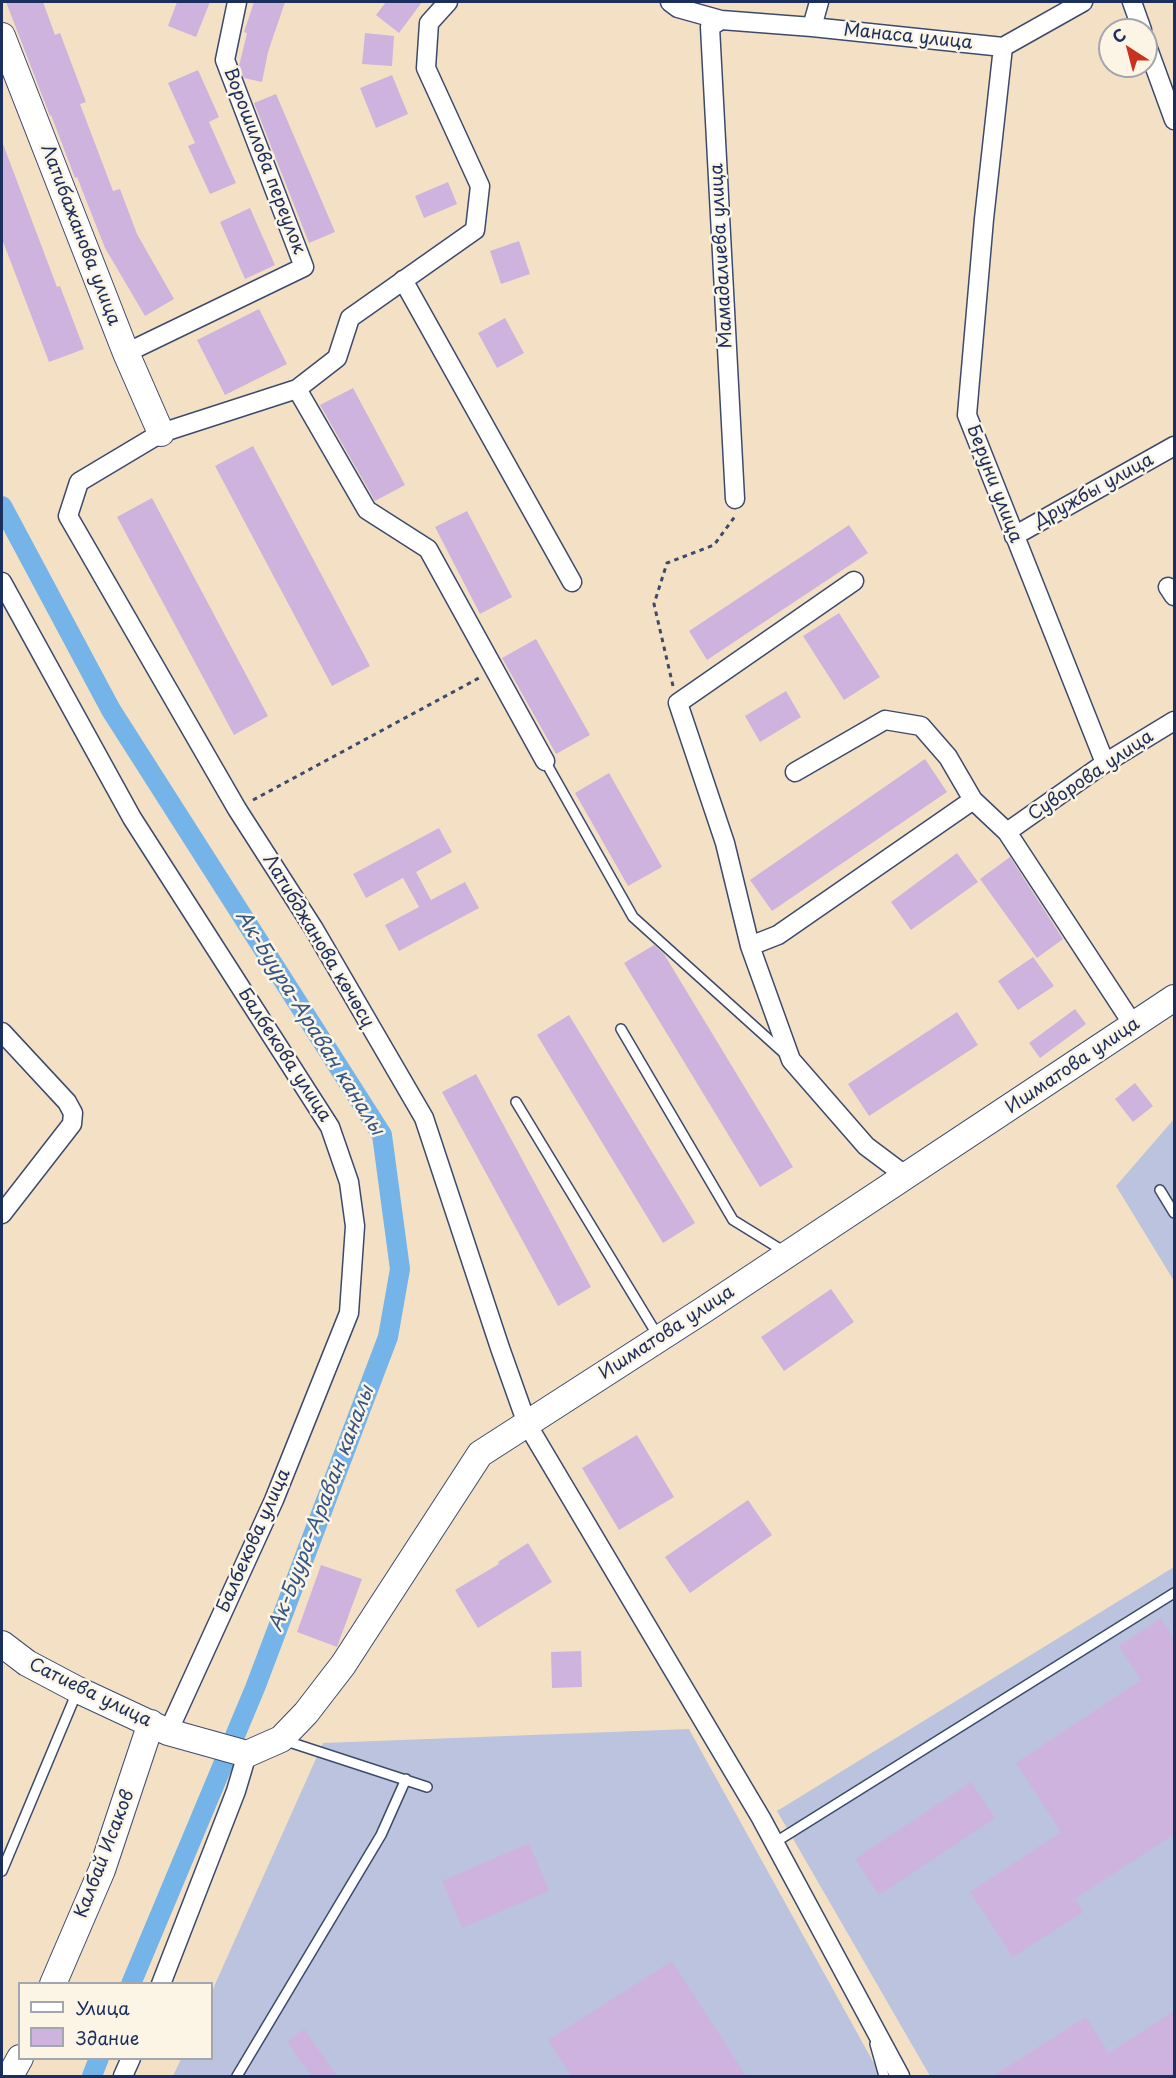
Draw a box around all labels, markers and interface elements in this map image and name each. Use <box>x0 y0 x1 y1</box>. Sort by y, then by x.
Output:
north arrow <box>1098 18 1158 78</box>
street label: Манаса улица <box>842 19 974 55</box>
text: С <box>1107 22 1131 48</box>
street label: Ворошилова переулок <box>218 65 310 257</box>
street label: Латибажанова улица <box>35 141 125 329</box>
street label: Мамадалиева улица <box>706 163 738 349</box>
street label: Беруни улица <box>962 422 1026 546</box>
street label: Дружбы улица <box>1031 449 1157 533</box>
street label: Суворова улица <box>1024 726 1158 826</box>
street label: Латибджанова көчөсү <box>258 851 378 1031</box>
water label: Ак-Буура-Араван каналы <box>230 906 388 1140</box>
street label: Балбекова улица <box>233 984 335 1126</box>
street label: Ишматова улица <box>1002 1013 1144 1119</box>
street label: Ишматова улица <box>595 1281 739 1385</box>
water label: Ак-Буура-Араван каналы <box>264 1383 380 1635</box>
street label: Балбекова улица <box>213 1466 295 1616</box>
street label: Сатиева улица <box>25 1654 155 1732</box>
street label: Калбай Исаков <box>71 1787 139 1921</box>
legend <box>18 1982 213 2060</box>
text: Улица <box>76 1994 130 2021</box>
text: Здание <box>76 2024 139 2051</box>

